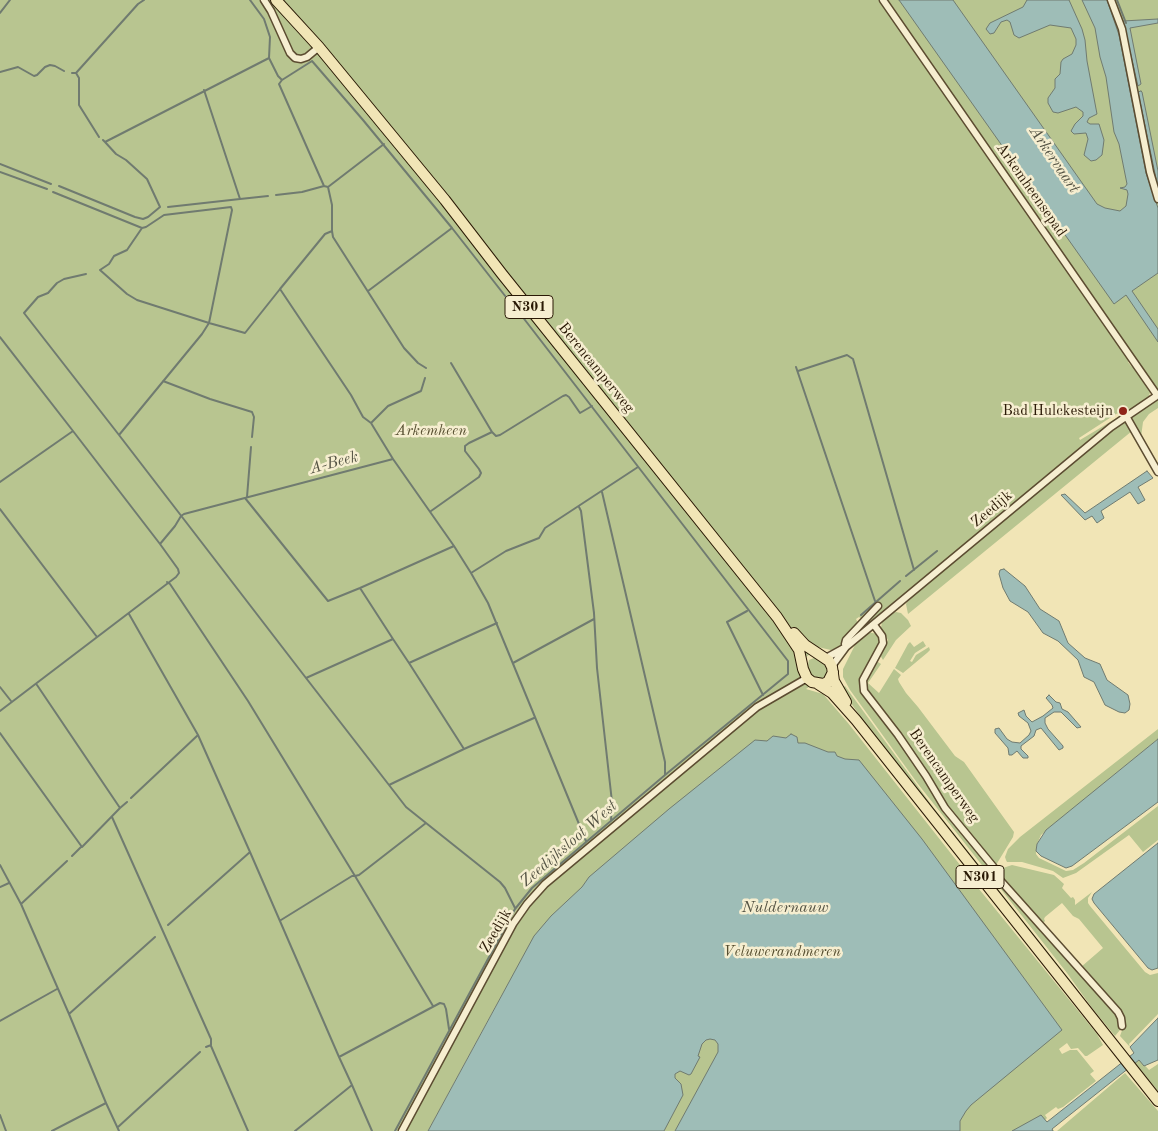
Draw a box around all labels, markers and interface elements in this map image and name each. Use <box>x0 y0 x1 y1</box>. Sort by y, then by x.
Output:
water label: Arkervaart <box>1025 123 1083 197</box>
street label: Arkemheensepad <box>992 139 1070 241</box>
road number: N301 <box>505 296 553 318</box>
street label: Berencamperweg <box>554 319 638 417</box>
place label: Bad Hulckesteijn <box>1002 402 1113 420</box>
marker: Bad Hulckesteijn <box>1117 405 1129 417</box>
park label: Arkemheen <box>395 422 467 440</box>
water label: A-Beek <box>308 447 360 479</box>
street label: Zeedijk <box>968 487 1016 531</box>
street label: Berencamperweg <box>905 725 983 827</box>
water label: Zeedijksloot West <box>517 797 621 891</box>
road number: N301 <box>956 866 1004 889</box>
water label: Nuldernauw <box>742 898 828 918</box>
street label: Zeedijk <box>476 906 516 956</box>
park label: Veluwerandmeren <box>723 943 841 961</box>

